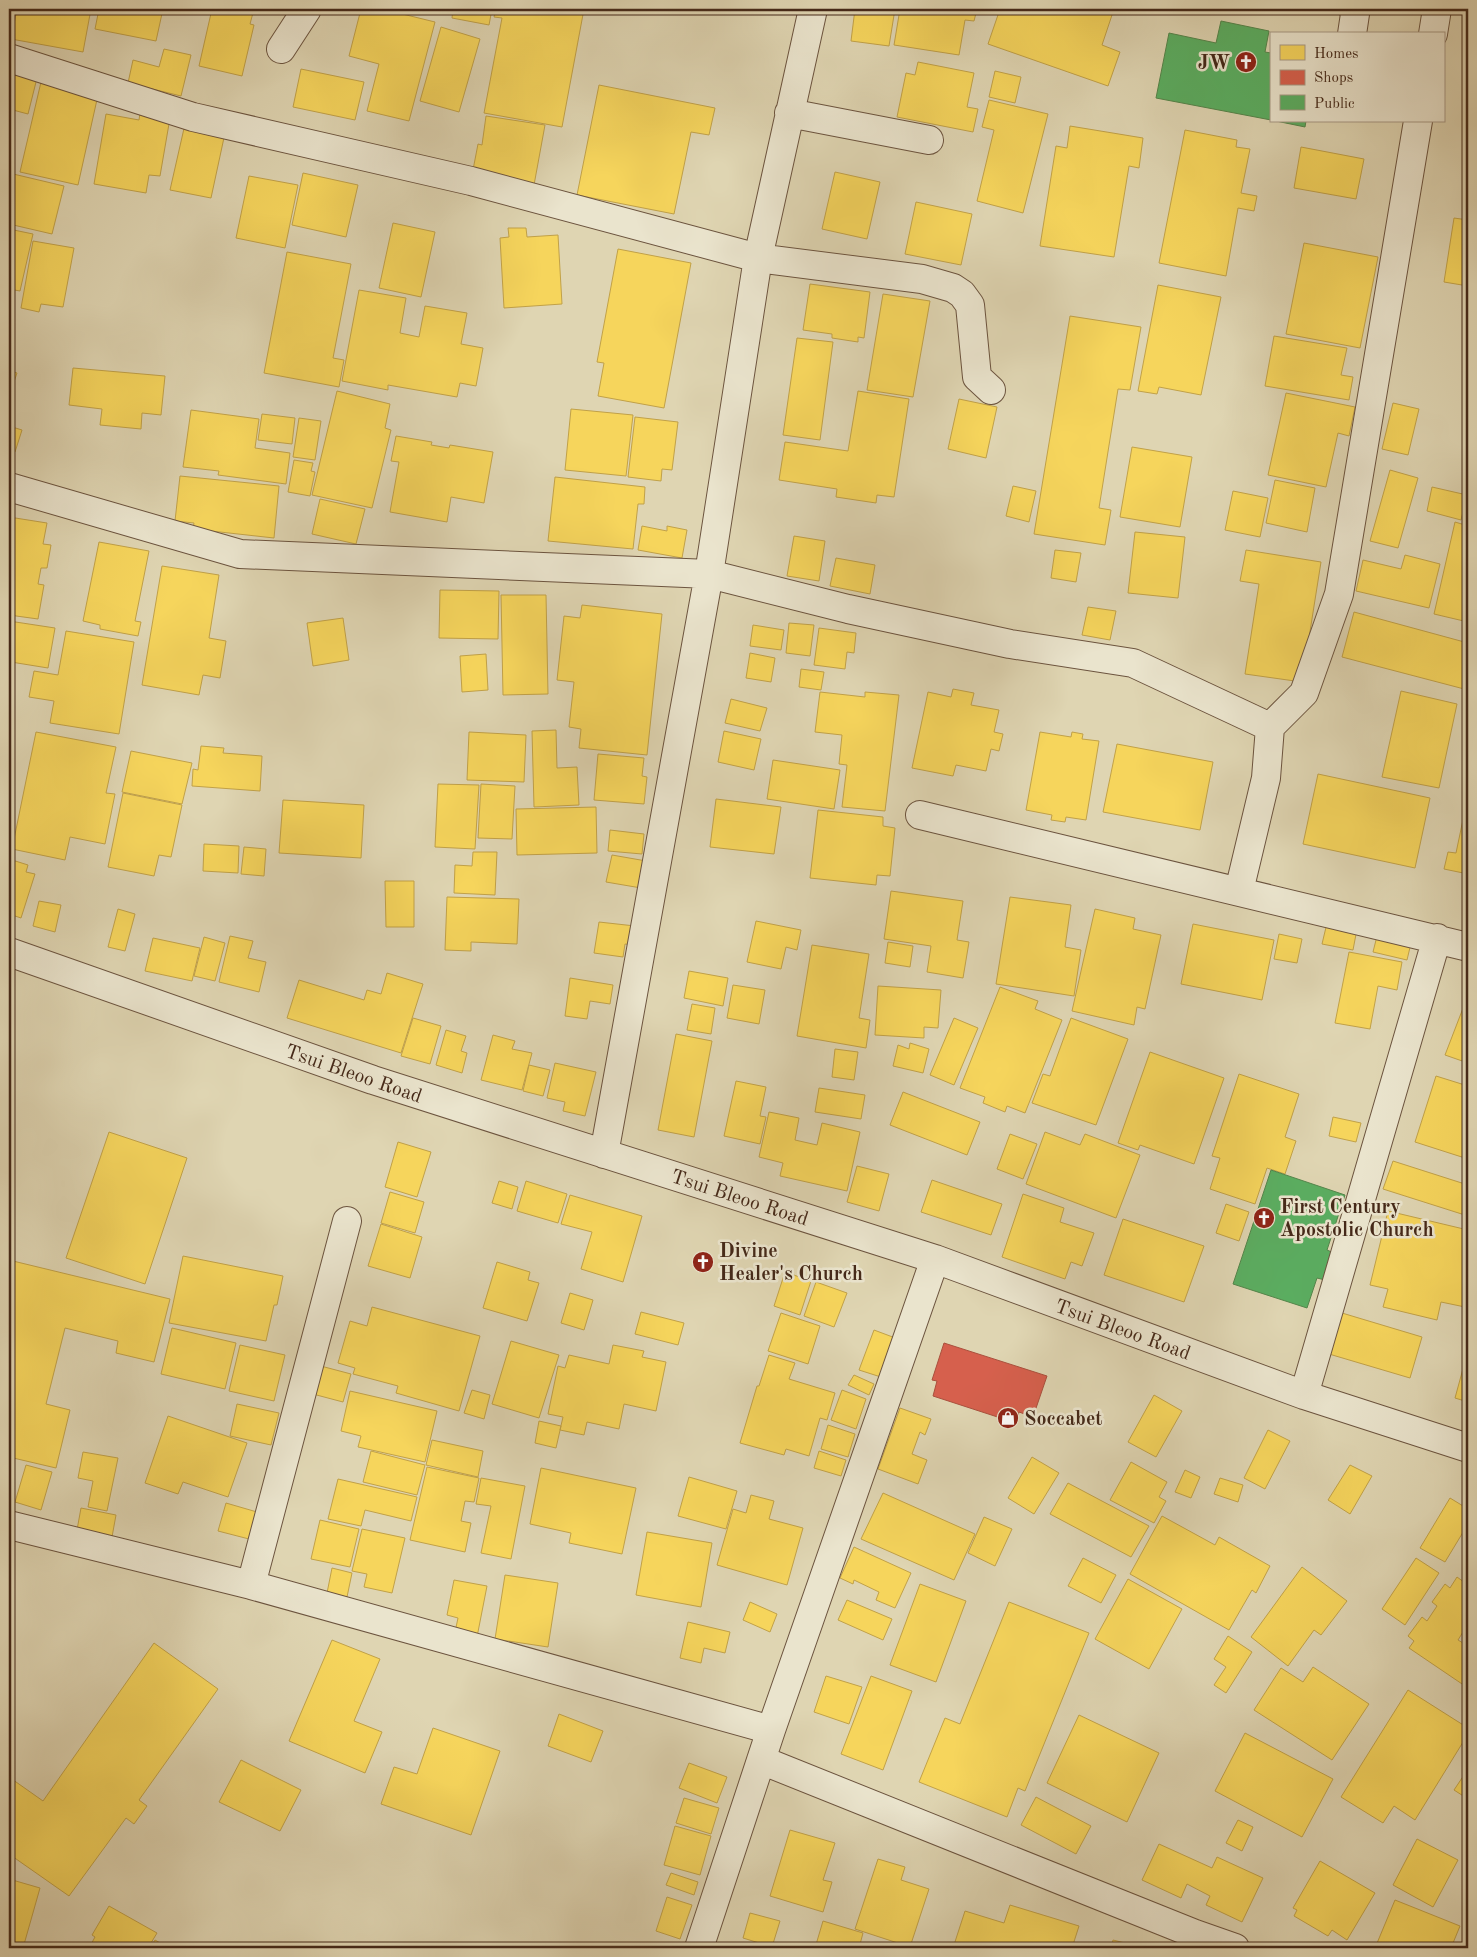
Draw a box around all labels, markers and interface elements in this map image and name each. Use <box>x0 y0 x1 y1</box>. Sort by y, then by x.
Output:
legend <box>1270 32 1444 122</box>
text: Homes <box>1314 47 1359 62</box>
church icon: JW <box>1234 50 1258 74</box>
place label: JW <box>1198 54 1230 74</box>
text: Shops <box>1314 71 1353 86</box>
text: Public <box>1314 97 1355 112</box>
street label: Tsui Bleoo Road <box>282 1042 424 1108</box>
street label: Tsui Bleoo Road <box>668 1167 810 1231</box>
place label: First Century Apostolic Church <box>1280 1198 1434 1241</box>
church icon: First Century Apostolic Church <box>1252 1206 1276 1230</box>
place label: Divine Healer's Church <box>719 1242 863 1285</box>
church icon: Divine Healer's Church <box>691 1250 715 1274</box>
street label: Tsui Bleoo Road <box>1052 1297 1193 1365</box>
shop icon: Soccabet <box>996 1406 1020 1430</box>
place label: Soccabet <box>1024 1410 1103 1430</box>

